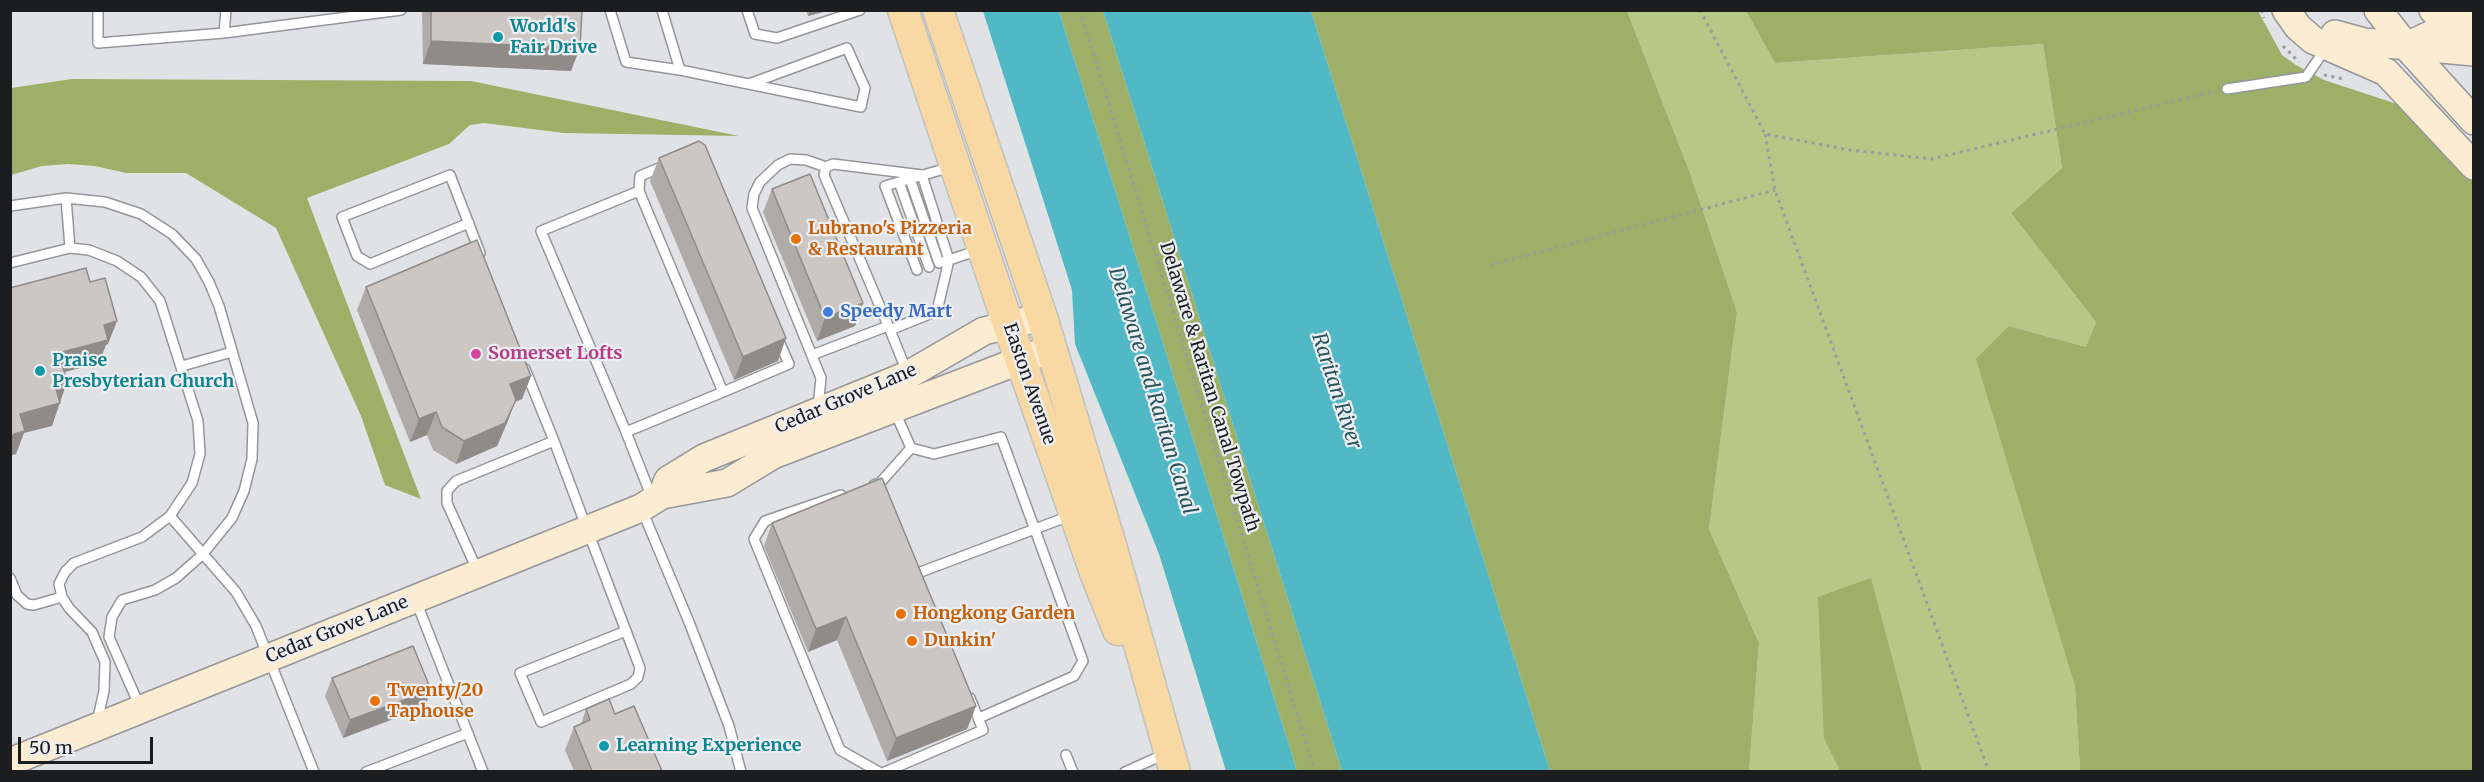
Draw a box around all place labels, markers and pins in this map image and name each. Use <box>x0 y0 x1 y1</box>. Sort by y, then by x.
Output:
place label: World's Fair Drive <box>510 16 597 58</box>
marker: World's Fair Drive <box>491 30 505 44</box>
place label: Lubrano's Pizzeria & Restaurant <box>808 218 972 260</box>
marker: Lubrano's Pizzeria & Restaurant <box>789 232 803 246</box>
place label: Speedy Mart <box>840 301 952 323</box>
marker: Speedy Mart <box>821 305 835 319</box>
place label: Somerset Lofts <box>488 343 623 365</box>
marker: Somerset Lofts <box>469 347 483 361</box>
place label: Praise Presbyterian Church <box>52 350 234 392</box>
marker: Praise Presbyterian Church <box>33 364 47 378</box>
place label: Hongkong Garden <box>913 603 1075 625</box>
marker: Hongkong Garden <box>894 607 908 621</box>
place label: Dunkin' <box>924 630 996 652</box>
marker: Dunkin' <box>905 634 919 648</box>
place label: Twenty/20 Taphouse <box>387 680 483 722</box>
marker: Twenty/20 Taphouse <box>368 694 382 708</box>
place label: Learning Experience <box>616 735 801 757</box>
marker: Learning Experience <box>597 739 611 753</box>

